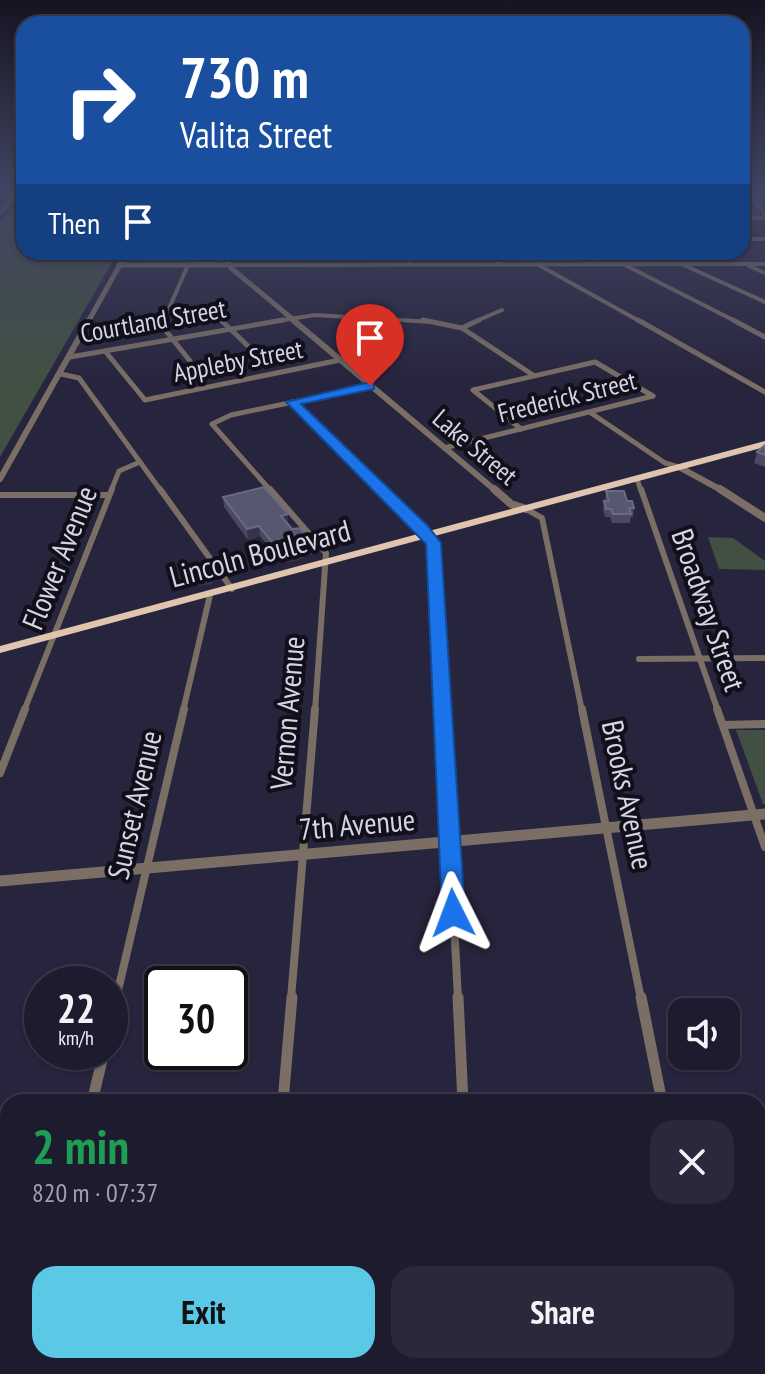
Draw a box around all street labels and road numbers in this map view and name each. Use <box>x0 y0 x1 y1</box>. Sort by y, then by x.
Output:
street label: Courtland Street <box>78 291 228 350</box>
street label: Appleby Street <box>170 332 305 389</box>
street label: Frederick Street <box>494 363 639 430</box>
street label: Lake Street <box>426 402 525 492</box>
street label: Flower Avenue <box>12 480 105 635</box>
street label: Lincoln Boulevard <box>165 510 354 595</box>
street label: Broadway Street <box>663 523 756 696</box>
street label: Vernon Avenue <box>260 635 313 792</box>
street label: Brooks Avenue <box>594 717 663 873</box>
street label: Sunset Avenue <box>98 727 170 883</box>
street label: 7th Avenue <box>297 799 416 848</box>

